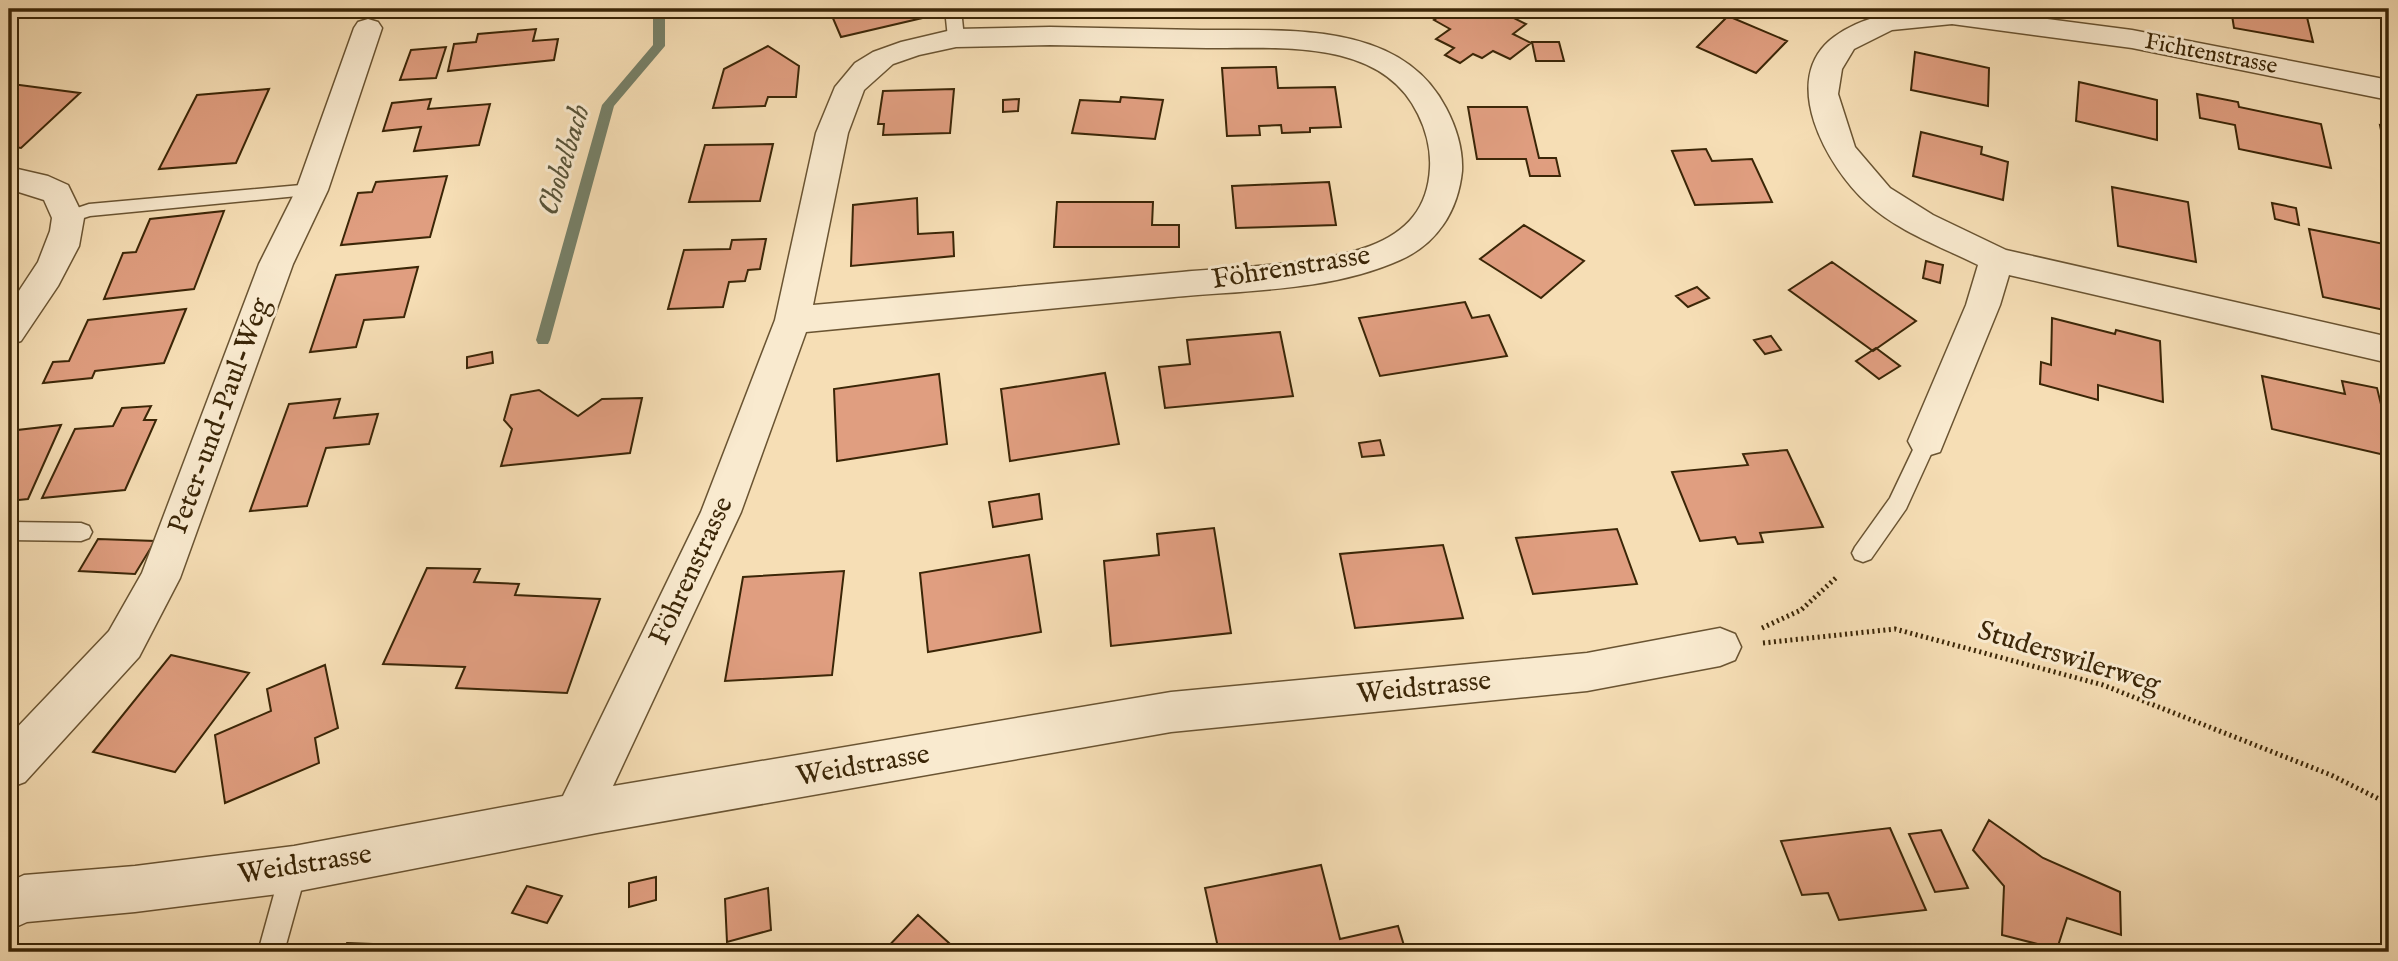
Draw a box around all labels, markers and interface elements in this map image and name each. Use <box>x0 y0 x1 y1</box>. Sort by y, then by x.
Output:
street label: Fichtenstrasse <box>2142 27 2280 81</box>
water label: Chobelbach <box>530 100 600 220</box>
street label: Föhrenstrasse <box>1209 238 1373 298</box>
street label: Peter-und-Paul-Weg <box>161 293 279 539</box>
street label: Föhrenstrasse <box>642 491 742 651</box>
street label: Studerswilerweg <box>1973 614 2165 703</box>
street label: Weidstrasse <box>1355 664 1493 712</box>
street label: Weidstrasse <box>794 737 933 795</box>
street label: Weidstrasse <box>236 837 374 893</box>

